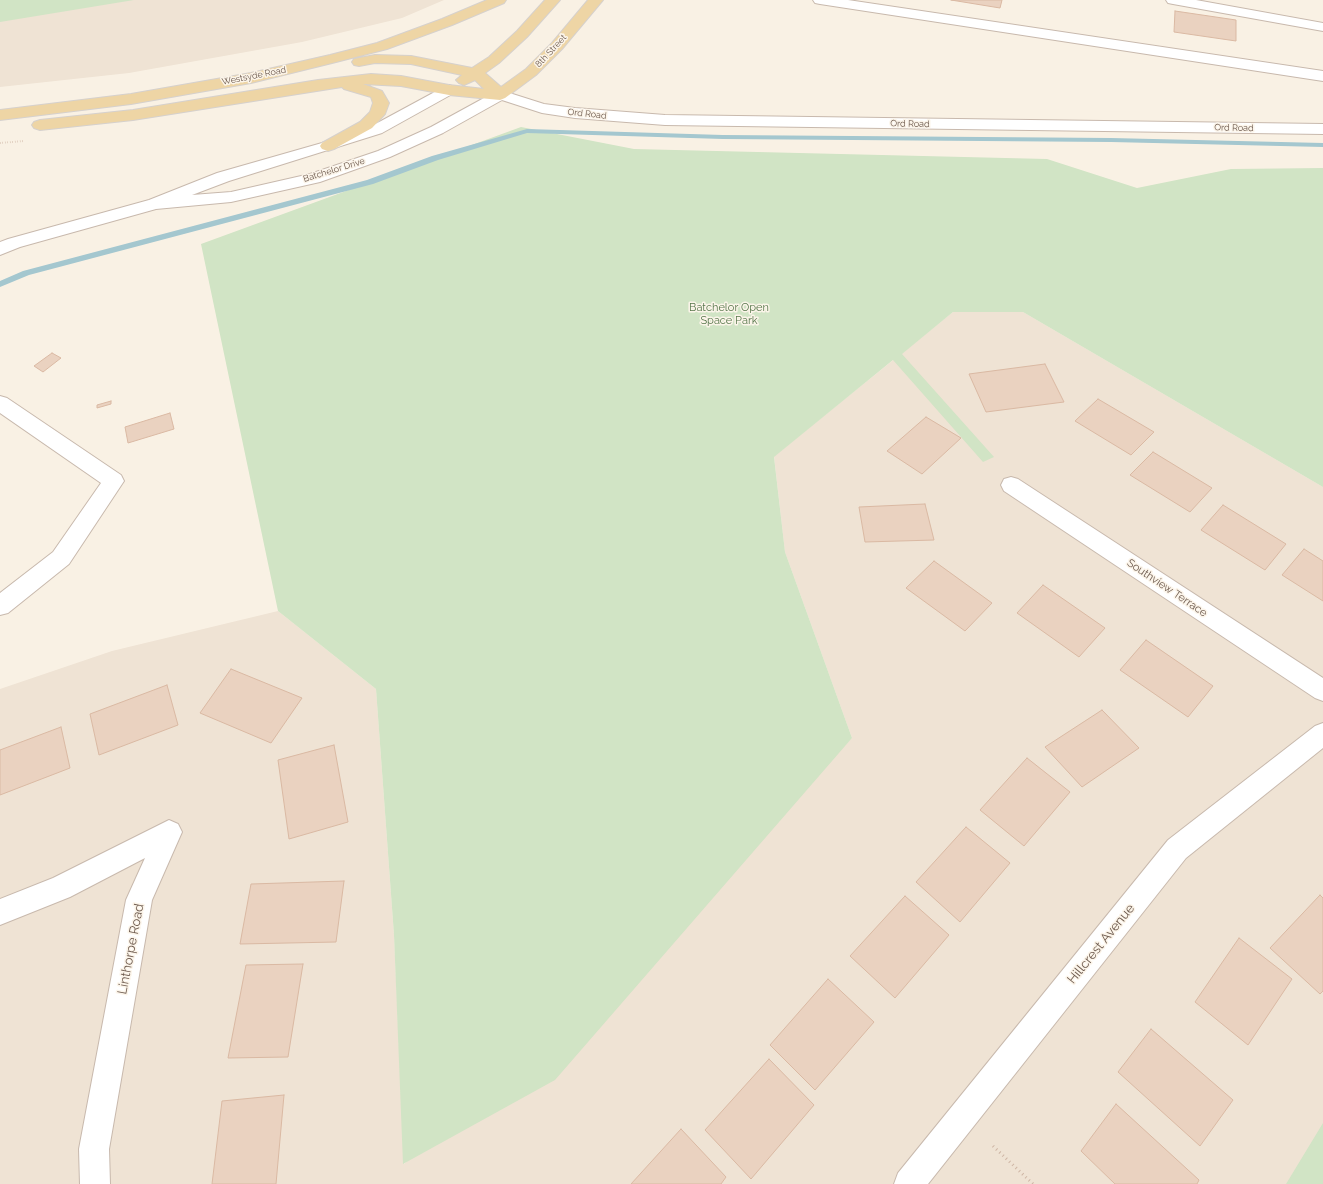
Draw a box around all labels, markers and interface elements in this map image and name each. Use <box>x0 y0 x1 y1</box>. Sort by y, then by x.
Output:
street label: 8th Street <box>533 32 569 70</box>
street label: Westsyde Road <box>221 64 287 88</box>
street label: Ord Road <box>567 107 607 121</box>
street label: Ord Road <box>890 118 930 130</box>
street label: Ord Road <box>1214 122 1254 134</box>
street label: Batchelor Drive <box>302 155 366 185</box>
park label: Batchelor Open Space Park <box>689 301 769 327</box>
street label: Southview Terrace <box>1124 556 1210 620</box>
street label: Hillcrest Avenue <box>1064 901 1138 987</box>
street label: Linthorpe Road <box>115 902 147 996</box>

